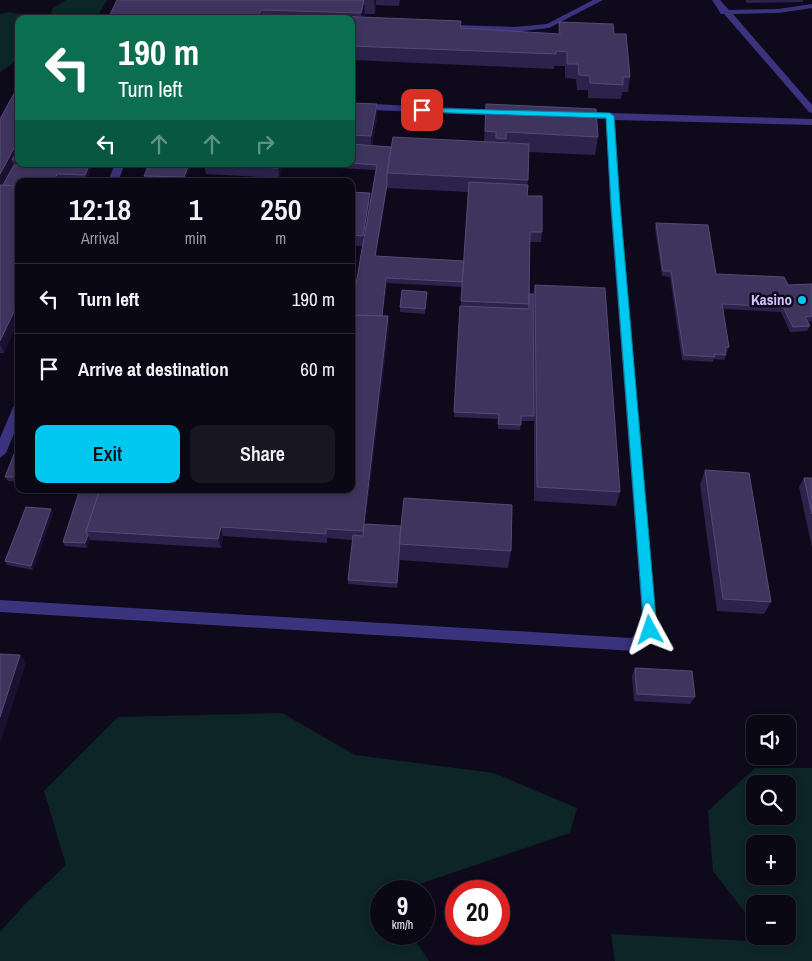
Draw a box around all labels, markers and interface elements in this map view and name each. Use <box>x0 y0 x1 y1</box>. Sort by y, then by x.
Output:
text: 190 m <box>118 29 199 76</box>
icon: left <box>35 35 100 100</box>
text: Turn left <box>118 74 183 104</box>
pin <box>401 89 443 131</box>
icon: arrive <box>408 96 436 124</box>
icon: left <box>92 130 120 158</box>
icon: ahead <box>145 130 173 158</box>
icon: ahead <box>198 130 226 158</box>
icon: right <box>251 130 279 158</box>
text: 12:18 <box>69 189 131 229</box>
text: 1 <box>189 189 203 229</box>
text: 250 <box>260 189 301 229</box>
text: Arrival <box>81 227 119 249</box>
text: min <box>185 227 207 249</box>
text: m <box>275 227 286 249</box>
icon: left <box>35 285 63 313</box>
text: Turn left <box>78 286 139 312</box>
text: 190 m <box>292 286 335 312</box>
place label: Kasino <box>751 289 792 310</box>
marker: Kasino <box>796 294 808 306</box>
icon: arrive <box>35 355 63 383</box>
text: Arrive at destination <box>78 356 229 382</box>
text: 60 m <box>300 356 335 382</box>
button: Exit <box>35 425 180 483</box>
button: Share <box>190 425 335 483</box>
position arrow <box>623 603 675 655</box>
map controls <box>746 715 796 945</box>
button: sound <box>746 715 796 765</box>
button: search <box>746 775 796 825</box>
button: + <box>746 835 796 885</box>
speed limit sign: 20 <box>445 880 510 945</box>
text: 9 <box>397 889 408 923</box>
button: − <box>746 895 796 945</box>
text: km/h <box>392 917 413 933</box>

